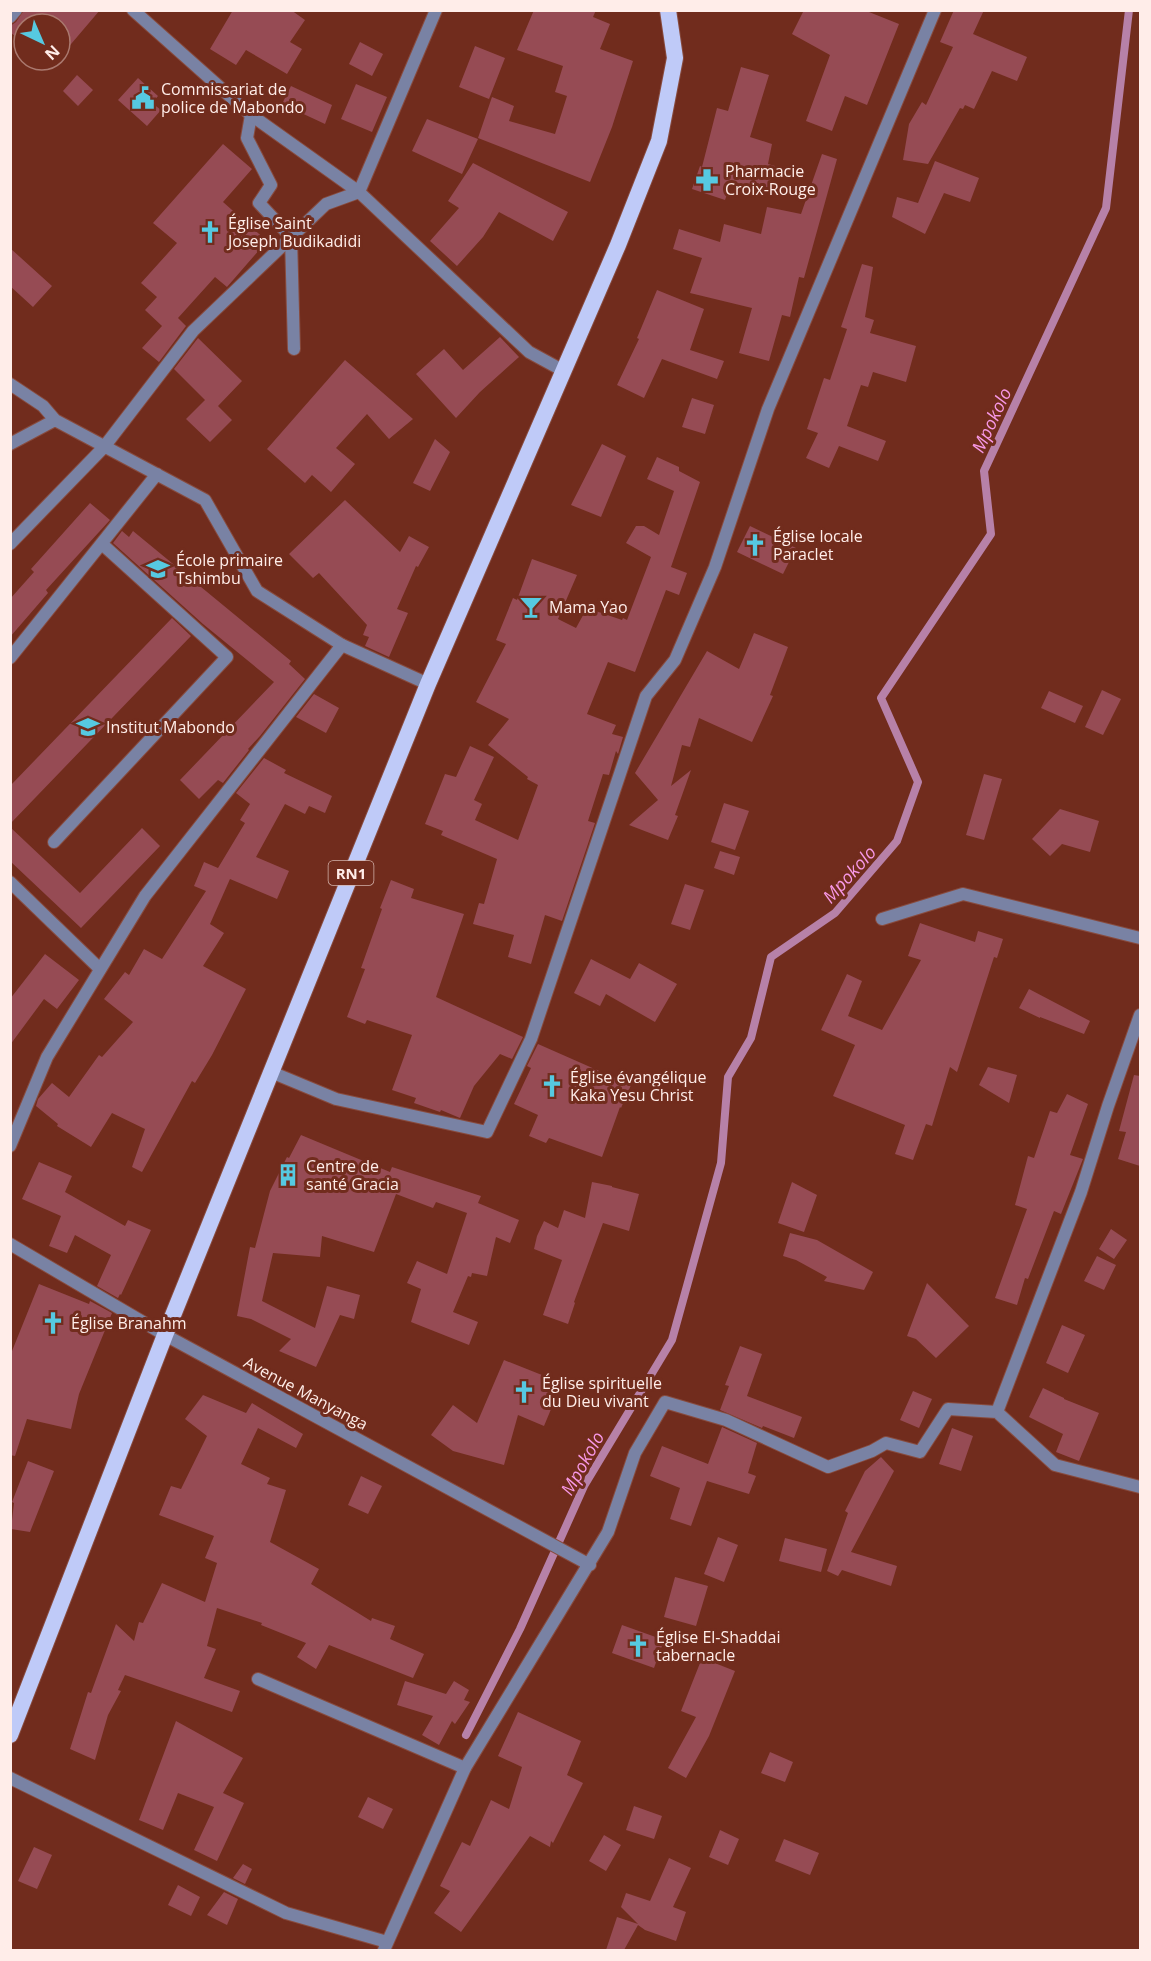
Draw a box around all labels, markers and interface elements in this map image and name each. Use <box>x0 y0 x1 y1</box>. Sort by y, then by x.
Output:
north arrow <box>12 12 72 72</box>
text: N <box>40 40 65 65</box>
place label: Commissariat de police de Mabondo <box>161 78 304 118</box>
public building icon: Commissariat de police de Mabondo <box>130 85 156 111</box>
place label: Pharmacie Croix-Rouge <box>725 160 816 200</box>
pharmacy icon: Pharmacie Croix-Rouge <box>694 167 720 193</box>
place label: Église Saint Joseph Budikadidi <box>226 212 361 252</box>
church icon: Église Saint Joseph Budikadidi <box>197 219 223 245</box>
water label: Mpokolo <box>965 384 1017 456</box>
place label: Église locale Paraclet <box>773 525 863 565</box>
church icon: Église locale Paraclet <box>742 532 768 558</box>
place label: École primaire Tshimbu <box>176 549 283 589</box>
school or university icon: École primaire Tshimbu <box>145 556 171 582</box>
bar icon: Mama Yao <box>518 594 544 620</box>
place label: Mama Yao <box>549 596 628 618</box>
school or university icon: Institut Mabondo <box>75 714 101 740</box>
place label: Institut Mabondo <box>106 716 235 738</box>
water label: Mpokolo <box>817 840 881 908</box>
road number: RN1 <box>328 861 374 885</box>
place label: Église évangélique Kaka Yesu Christ <box>570 1066 706 1106</box>
church icon: Église évangélique Kaka Yesu Christ <box>539 1073 565 1099</box>
place label: Centre de santé Gracia <box>306 1155 399 1195</box>
building icon: Centre de santé Gracia <box>275 1162 301 1188</box>
church icon: Église Branahm <box>40 1310 66 1336</box>
place label: Église Branahm <box>71 1312 187 1334</box>
street label: Avenue Manyanga <box>240 1351 372 1435</box>
place label: Église spirituelle du Dieu vivant <box>542 1372 662 1412</box>
church icon: Église spirituelle du Dieu vivant <box>511 1379 537 1405</box>
water label: Mpokolo <box>555 1427 609 1499</box>
place label: Église El-Shaddai tabernacle <box>656 1626 780 1666</box>
church icon: Église El-Shaddai tabernacle <box>625 1633 651 1659</box>

